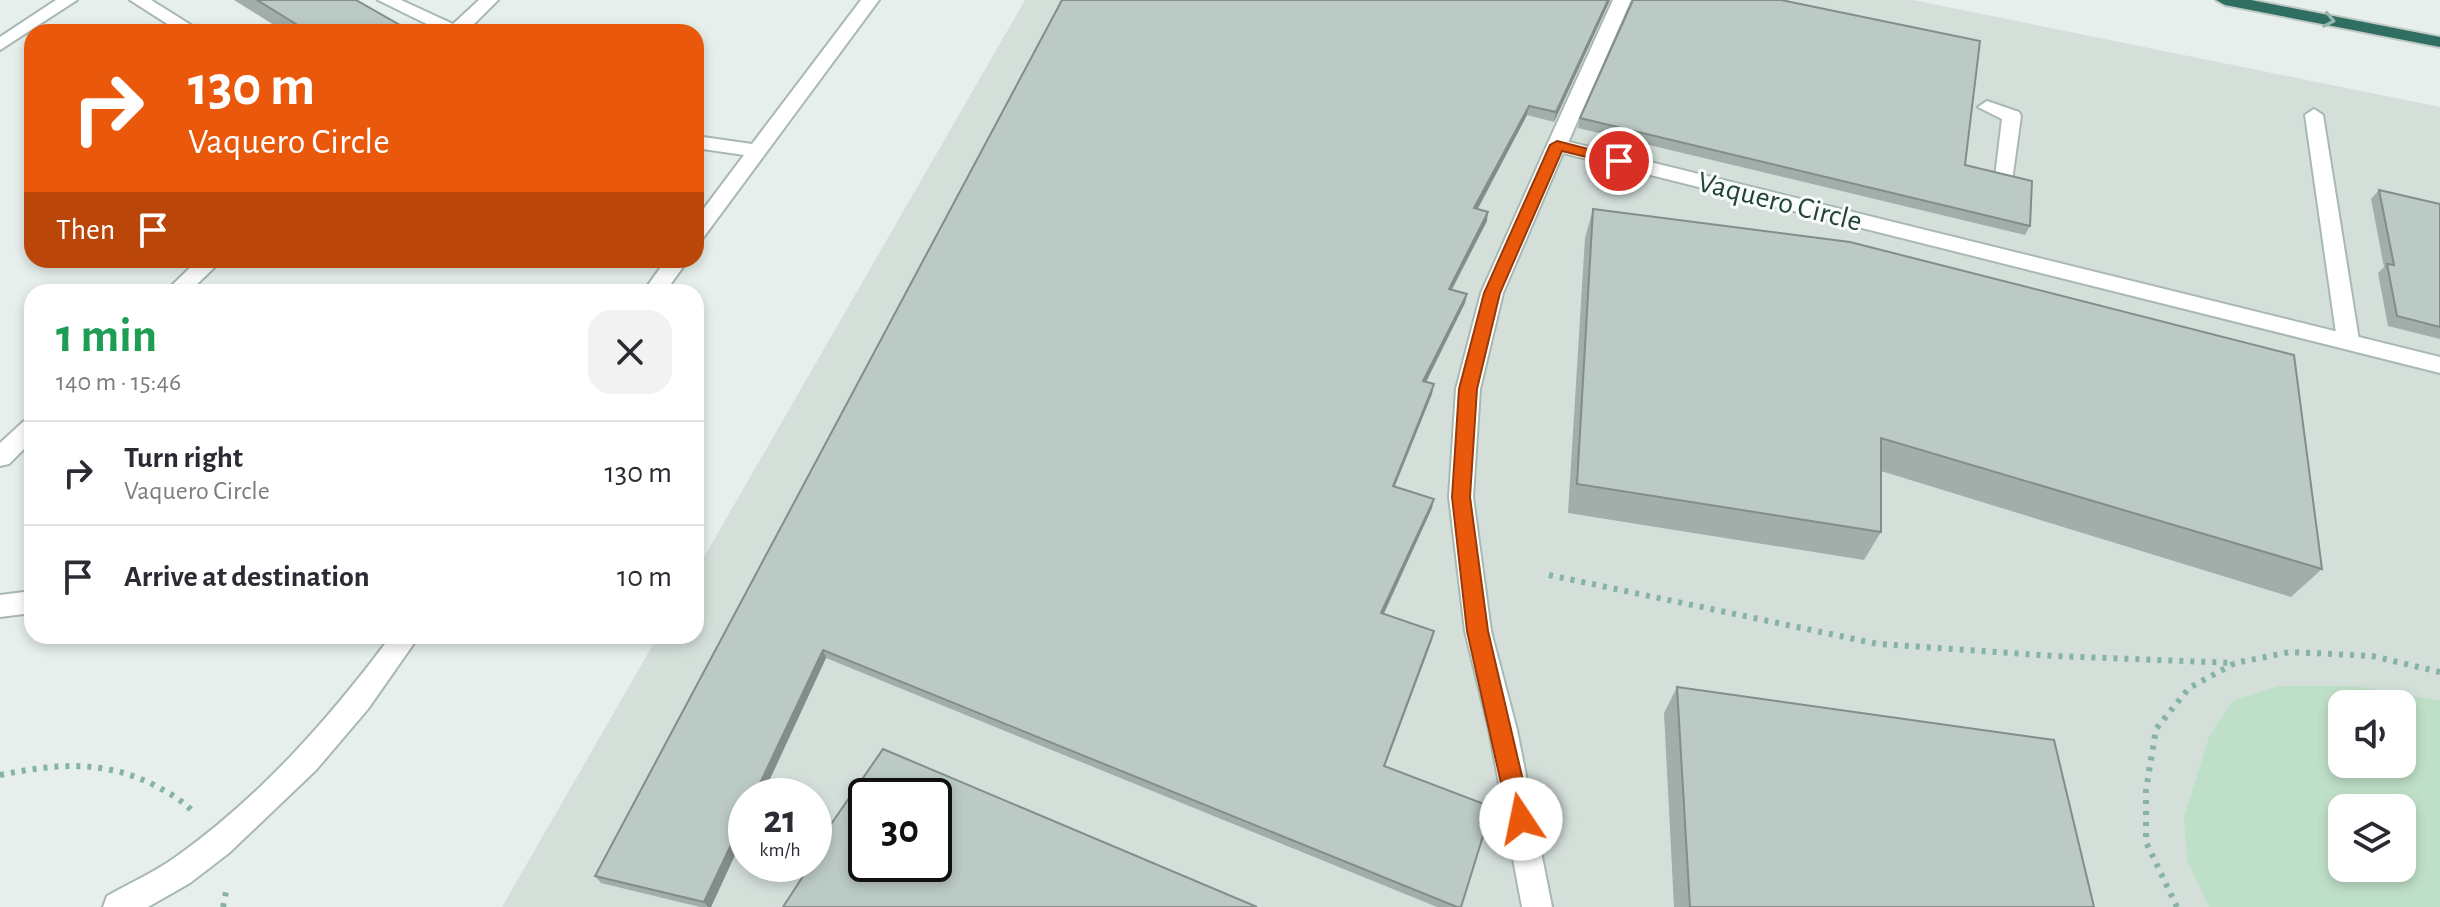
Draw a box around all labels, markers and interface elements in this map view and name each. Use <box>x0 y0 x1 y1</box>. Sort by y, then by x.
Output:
one-way arrow <box>2323 11 2336 28</box>
icon: right <box>56 56 160 160</box>
text: 130 m <box>188 59 315 115</box>
text: Vaquero Circle <box>188 124 390 160</box>
pin <box>1585 127 1653 195</box>
icon: arrive <box>1597 139 1641 183</box>
street label: Vaquero Circle <box>1695 167 1865 237</box>
icon: arrive <box>131 208 175 252</box>
text: Then <box>56 215 115 245</box>
button: close <box>588 310 672 394</box>
text: 1 min <box>56 313 157 361</box>
text: 140 m · 15:46 <box>56 369 181 395</box>
text: Turn right <box>124 443 243 473</box>
icon: right <box>56 451 100 495</box>
text: 130 m <box>605 458 672 488</box>
text: Vaquero Circle <box>124 478 270 504</box>
icon: arrive <box>56 555 100 599</box>
text: Arrive at destination <box>124 562 370 592</box>
text: 10 m <box>617 562 672 592</box>
map controls <box>2328 690 2416 882</box>
button: sound <box>2328 690 2416 778</box>
position arrow <box>1479 777 1563 861</box>
speed limit sign: 30 <box>848 778 952 882</box>
button: layers <box>2328 794 2416 882</box>
text: 21 <box>763 800 797 840</box>
text: km/h <box>759 840 801 860</box>

